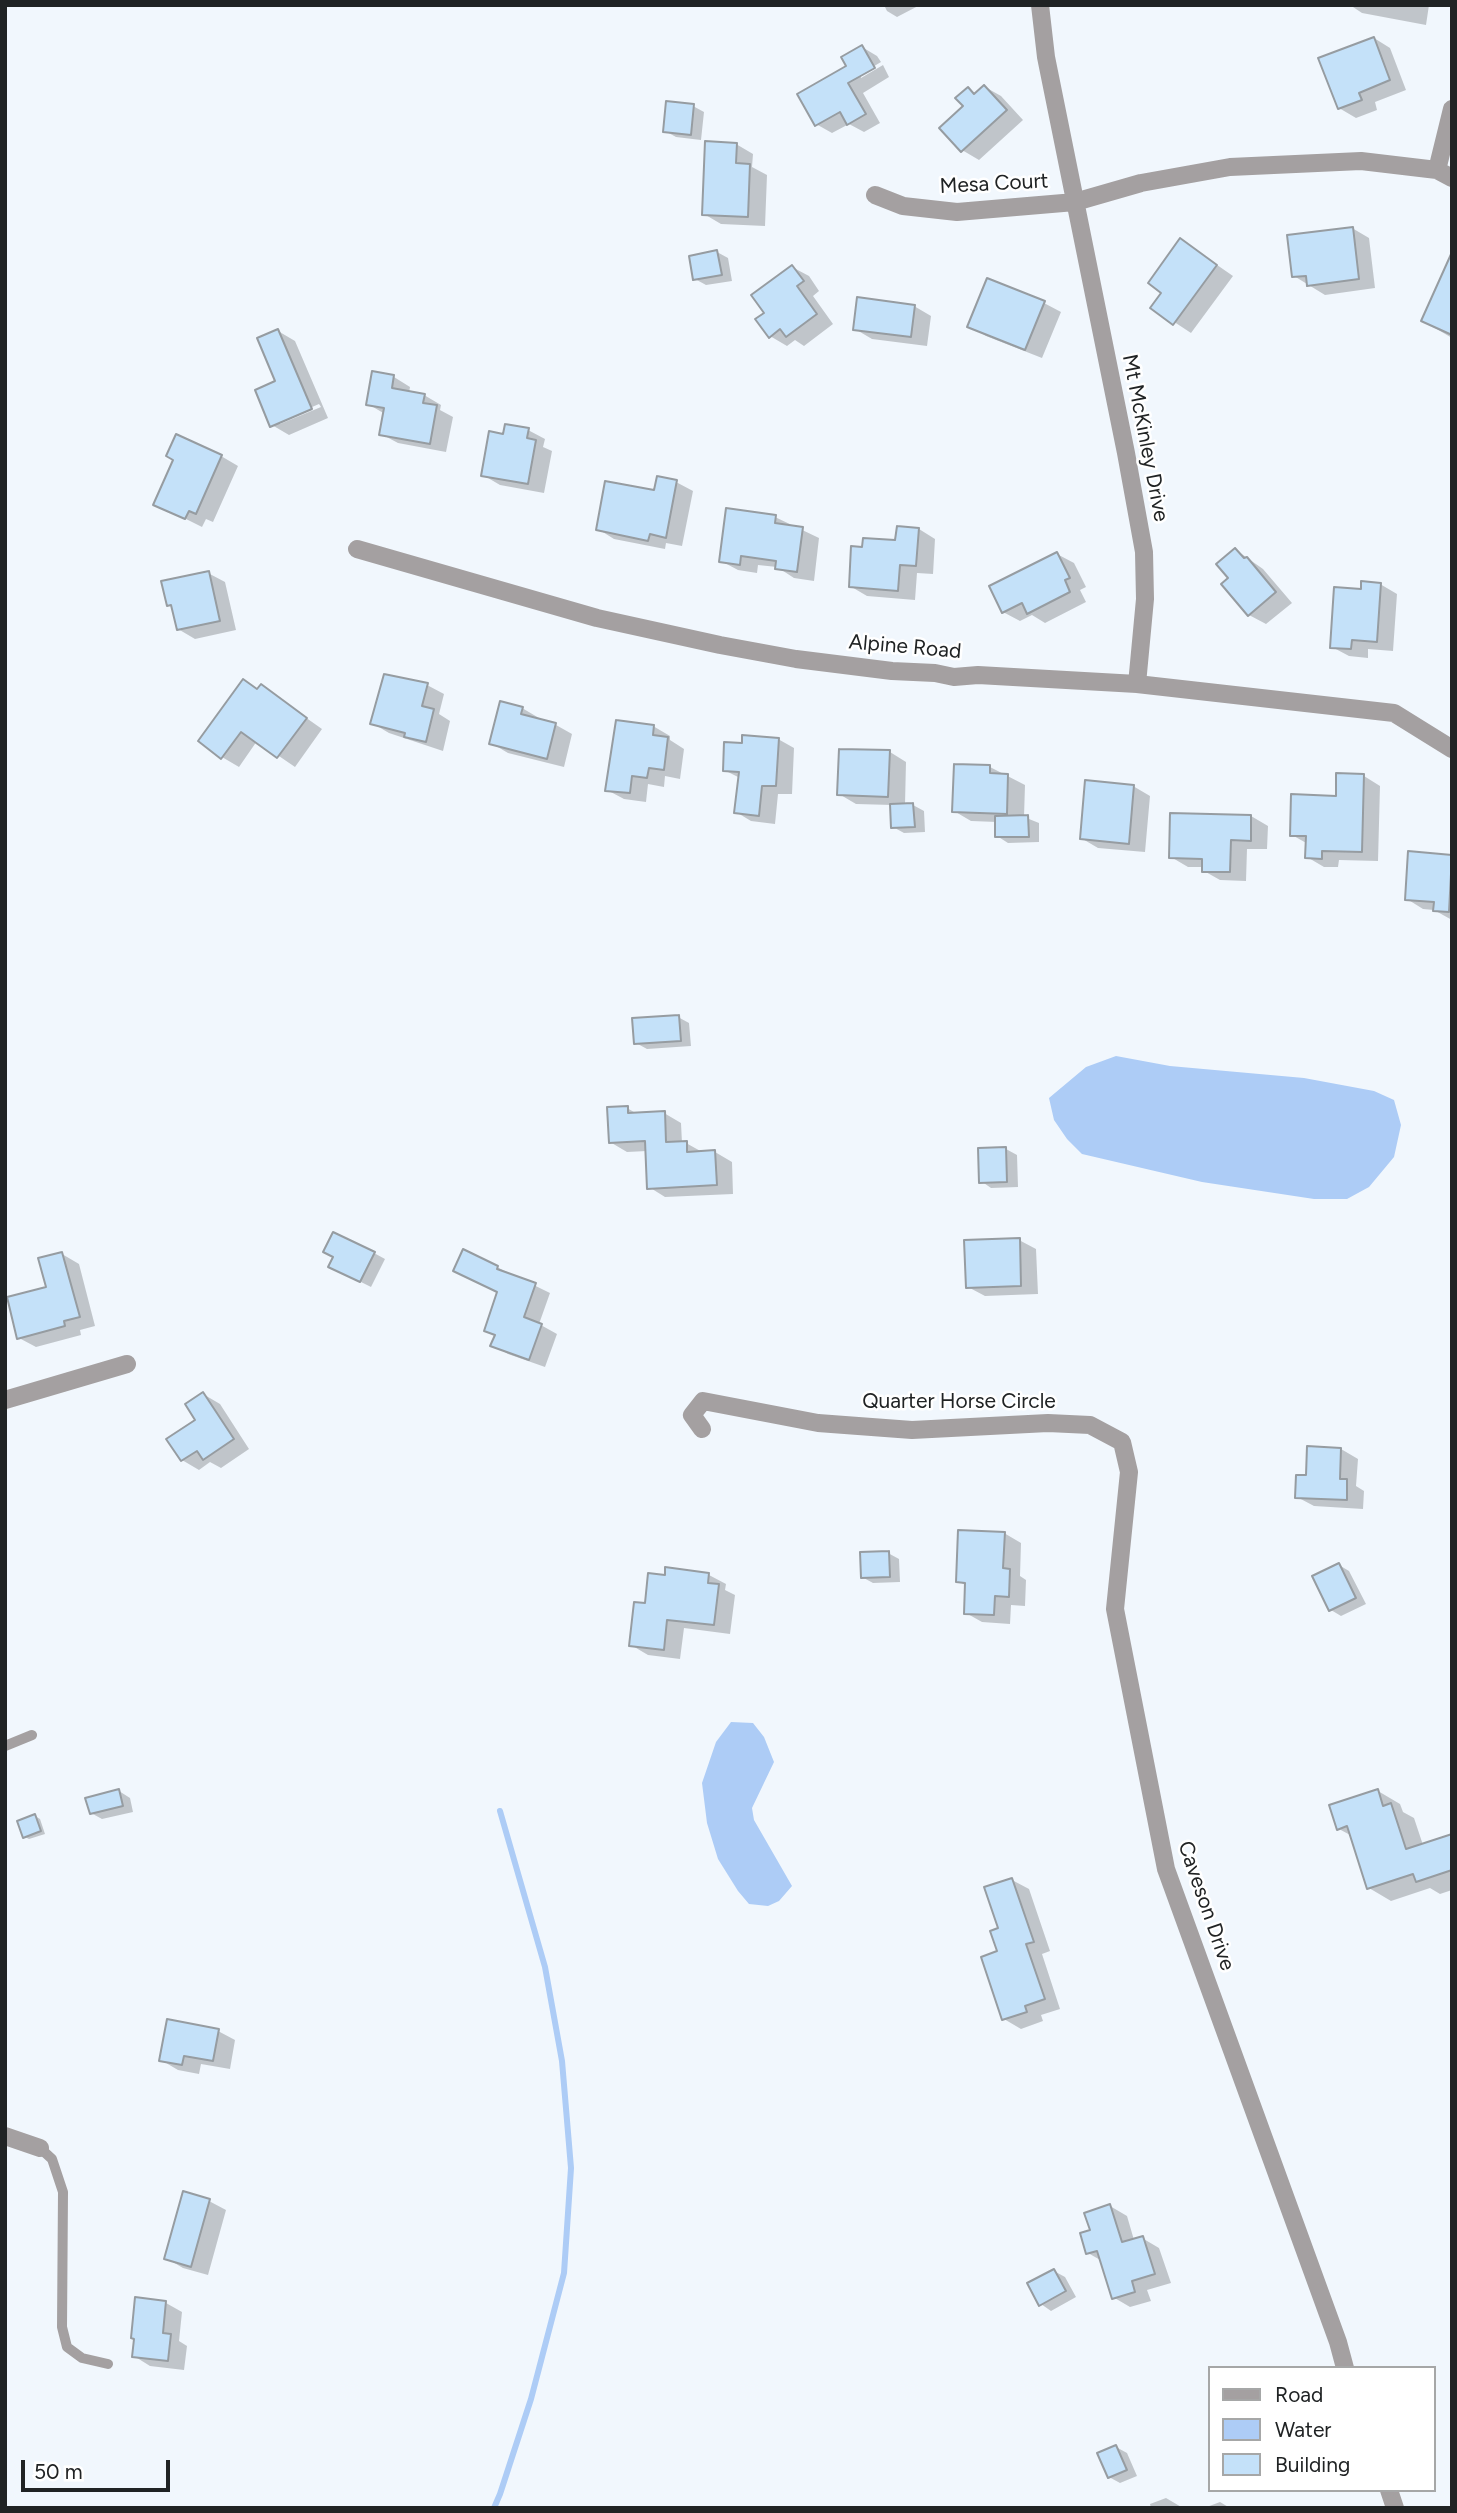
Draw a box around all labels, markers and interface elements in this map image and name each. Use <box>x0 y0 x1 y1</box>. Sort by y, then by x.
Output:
street label: Mesa Court <box>939 169 1049 199</box>
street label: Mt McKinley Drive <box>1116 352 1174 524</box>
street label: Alpine Road <box>848 630 962 664</box>
street label: Quarter Horse Circle <box>862 1389 1056 1415</box>
street label: Caveson Drive <box>1172 1838 1240 1974</box>
legend <box>1208 2366 1436 2492</box>
text: Road <box>1275 2382 1323 2407</box>
text: Water <box>1275 2417 1331 2442</box>
scale bar <box>24 2446 173 2490</box>
text: Building <box>1275 2452 1350 2477</box>
text: 50 m <box>34 2459 83 2484</box>

